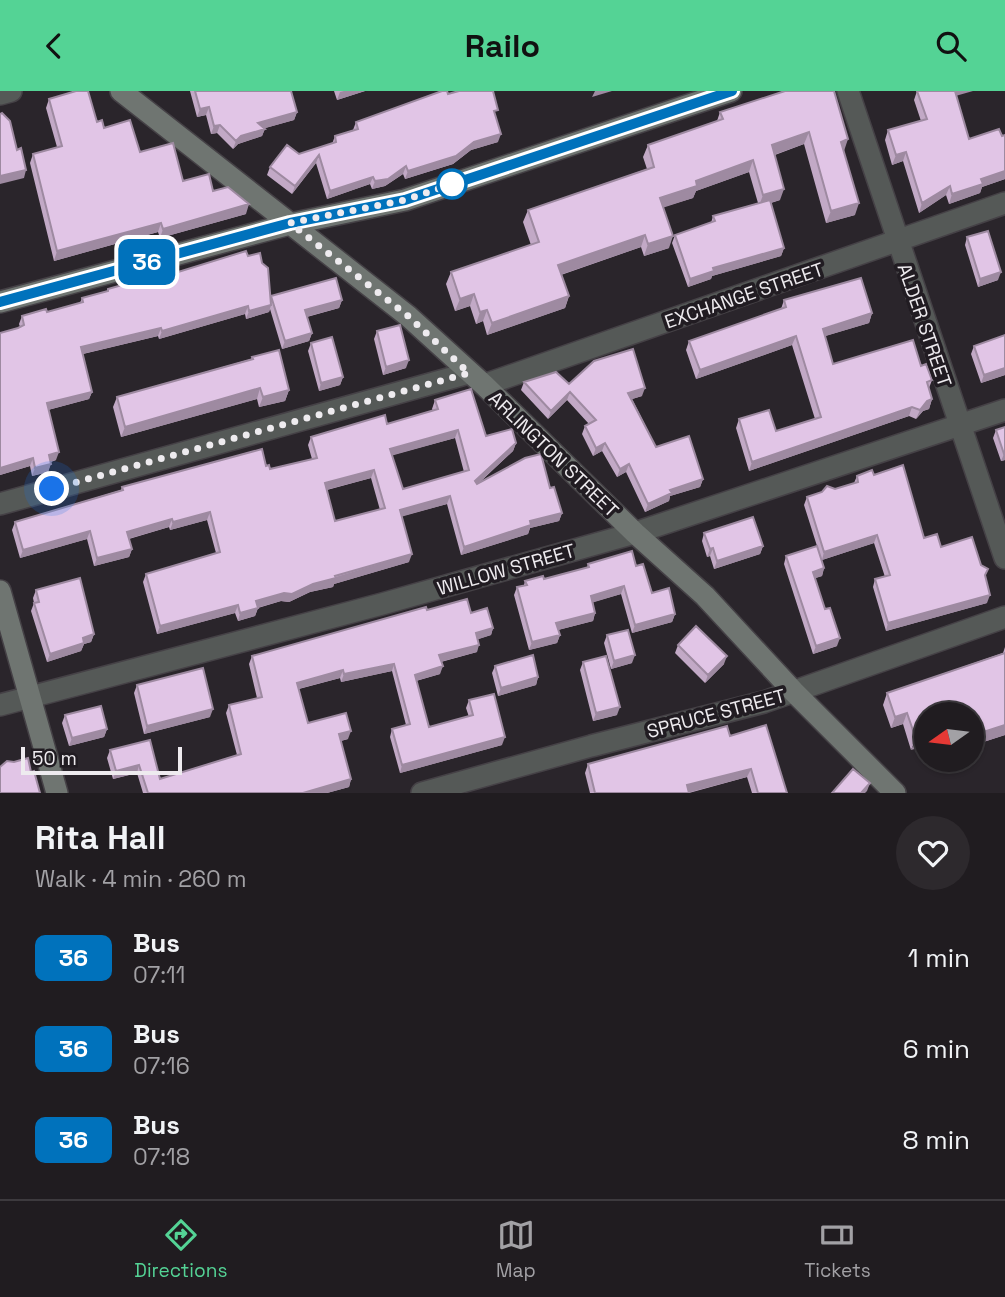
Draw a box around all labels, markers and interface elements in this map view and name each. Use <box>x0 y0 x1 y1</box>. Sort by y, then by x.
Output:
text: Railo <box>465 26 540 66</box>
icon: back <box>35 27 73 65</box>
icon: search <box>932 27 970 65</box>
unlabelled marker <box>437 169 467 199</box>
line badge: 36 <box>116 239 178 285</box>
text: 36 <box>132 246 162 277</box>
street label: EXCHANGE STREET <box>661 257 827 334</box>
street label: ALDER STREET <box>892 260 957 390</box>
street label: ARLINGTON STREET <box>483 386 624 523</box>
your location <box>34 471 69 506</box>
street label: WILLOW STREET <box>434 538 578 601</box>
street label: SPRUCE STREET <box>644 683 788 744</box>
north arrow <box>914 702 984 772</box>
map controls <box>914 702 984 772</box>
scale bar <box>21 744 182 776</box>
text: 50 m <box>32 746 77 771</box>
button: heart <box>896 816 970 890</box>
text: Rita Hall <box>35 817 165 859</box>
text: Walk · 4 min · 260 m <box>35 864 247 894</box>
text: Bus <box>133 926 180 960</box>
text: 1 min <box>908 941 970 975</box>
text: 36 <box>59 942 88 973</box>
text: 07:11 <box>133 960 185 990</box>
text: Bus <box>133 1017 180 1051</box>
text: 6 min <box>903 1032 970 1066</box>
text: 36 <box>59 1033 88 1064</box>
text: 07:16 <box>133 1051 190 1081</box>
text: Bus <box>133 1108 180 1142</box>
text: 8 min <box>902 1123 970 1157</box>
text: 36 <box>59 1124 88 1155</box>
text: 07:18 <box>133 1142 190 1172</box>
tab: Directions <box>134 1216 227 1283</box>
tab: Map <box>496 1216 536 1283</box>
tab: Tickets <box>804 1216 871 1283</box>

